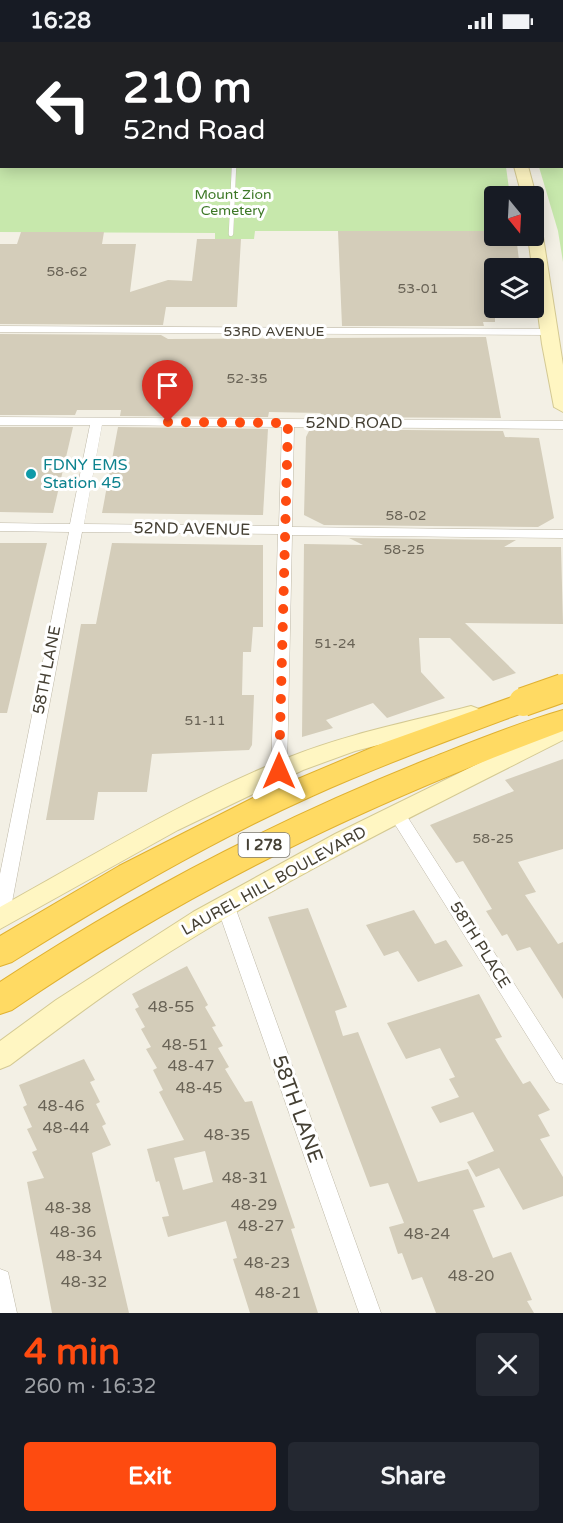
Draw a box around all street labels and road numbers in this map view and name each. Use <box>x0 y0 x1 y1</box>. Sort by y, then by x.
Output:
street label: 53RD AVENUE <box>224 323 325 340</box>
street label: 52ND ROAD <box>305 413 403 433</box>
street label: 52ND AVENUE <box>133 518 251 540</box>
street label: 58TH LANE <box>29 624 65 716</box>
street label: LAUREL HILL BOULEVARD <box>178 822 370 940</box>
road number: I 278 <box>238 833 290 857</box>
street label: 58TH PLACE <box>445 898 515 992</box>
street label: 58TH LANE <box>266 1052 328 1166</box>

